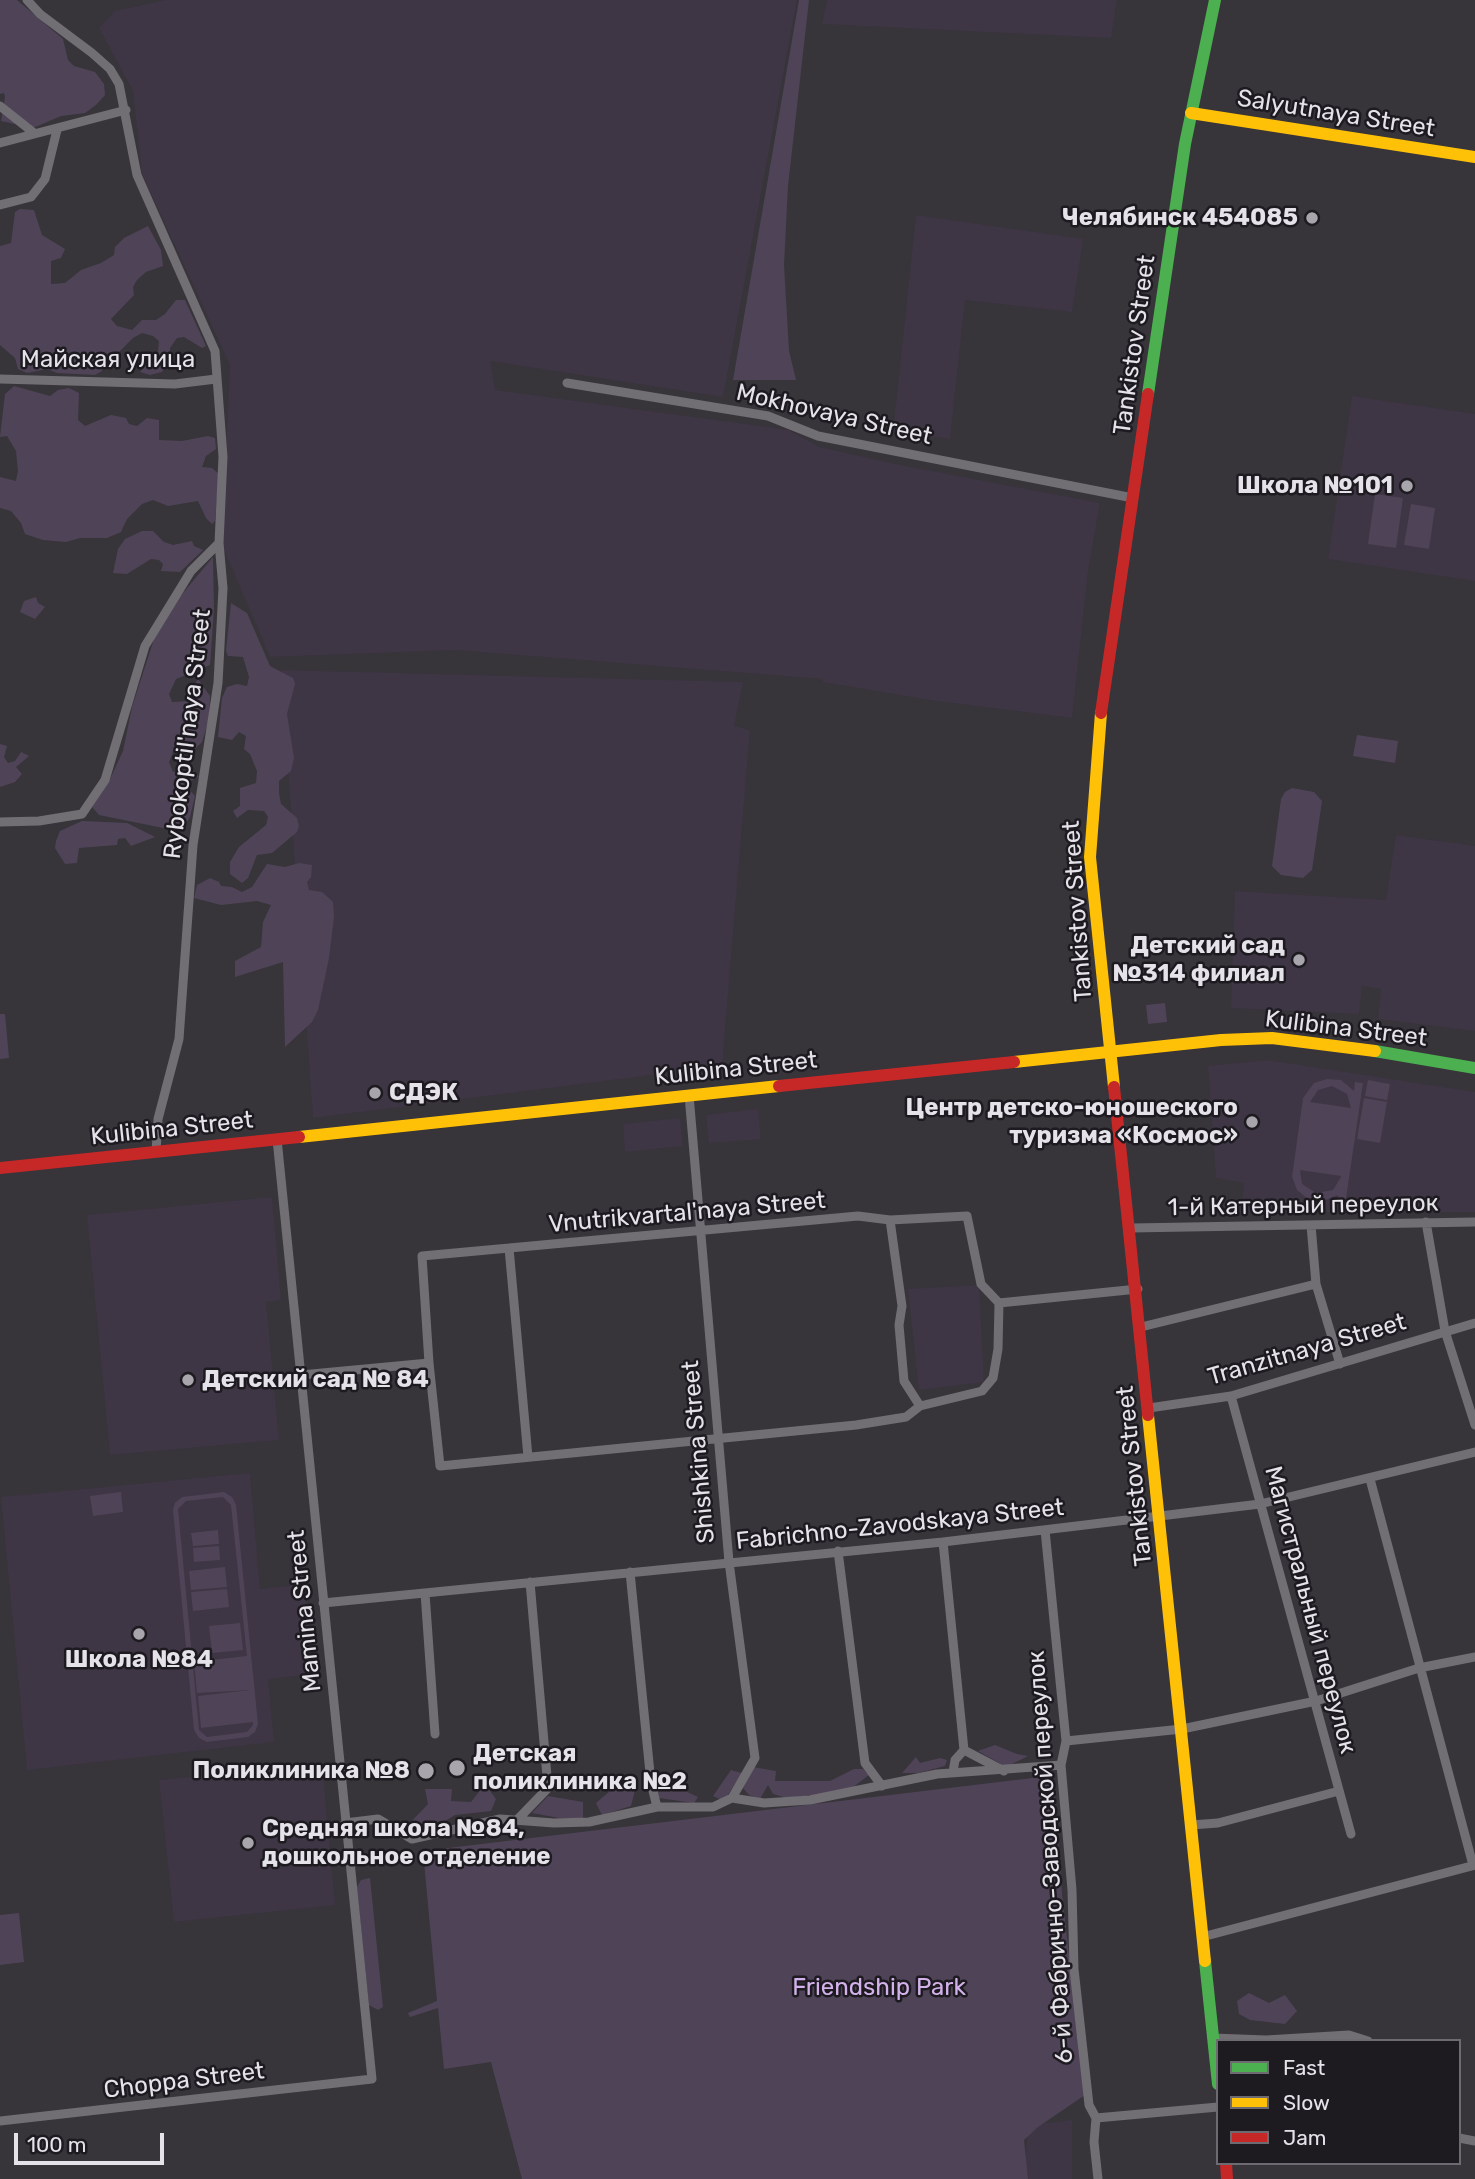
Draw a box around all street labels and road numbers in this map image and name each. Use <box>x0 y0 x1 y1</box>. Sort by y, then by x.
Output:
street label: Salyutnaya Street <box>1235 84 1437 144</box>
street label: Tankistov Street <box>1108 253 1162 437</box>
street label: Майская улица <box>21 346 195 374</box>
street label: Mokhovaya Street <box>733 378 935 452</box>
street label: Rybokoptil'naya Street <box>158 607 218 861</box>
street label: Tankistov Street <box>1057 820 1099 1002</box>
street label: Kulibina Street <box>1263 1005 1429 1053</box>
street label: Kulibina Street <box>653 1046 819 1092</box>
street label: Kulibina Street <box>89 1106 255 1152</box>
street label: Vnutrikvartal'naya Street <box>547 1187 827 1239</box>
street label: 1-й Катерный переулок <box>1167 1189 1439 1223</box>
street label: Tranzitnaya Street <box>1205 1308 1409 1392</box>
street label: Shishkina Street <box>677 1359 721 1545</box>
street label: Tankistov Street <box>1111 1384 1159 1568</box>
street label: Магистральный переулок <box>1258 1463 1362 1757</box>
street label: Fabrichno-Zavodskaya Street <box>735 1493 1065 1557</box>
street label: Mamina Street <box>282 1529 328 1693</box>
street label: 6-й Фабрично-Заводской переулок <box>1022 1650 1080 2064</box>
street label: Choppa Street <box>102 2057 266 2105</box>

